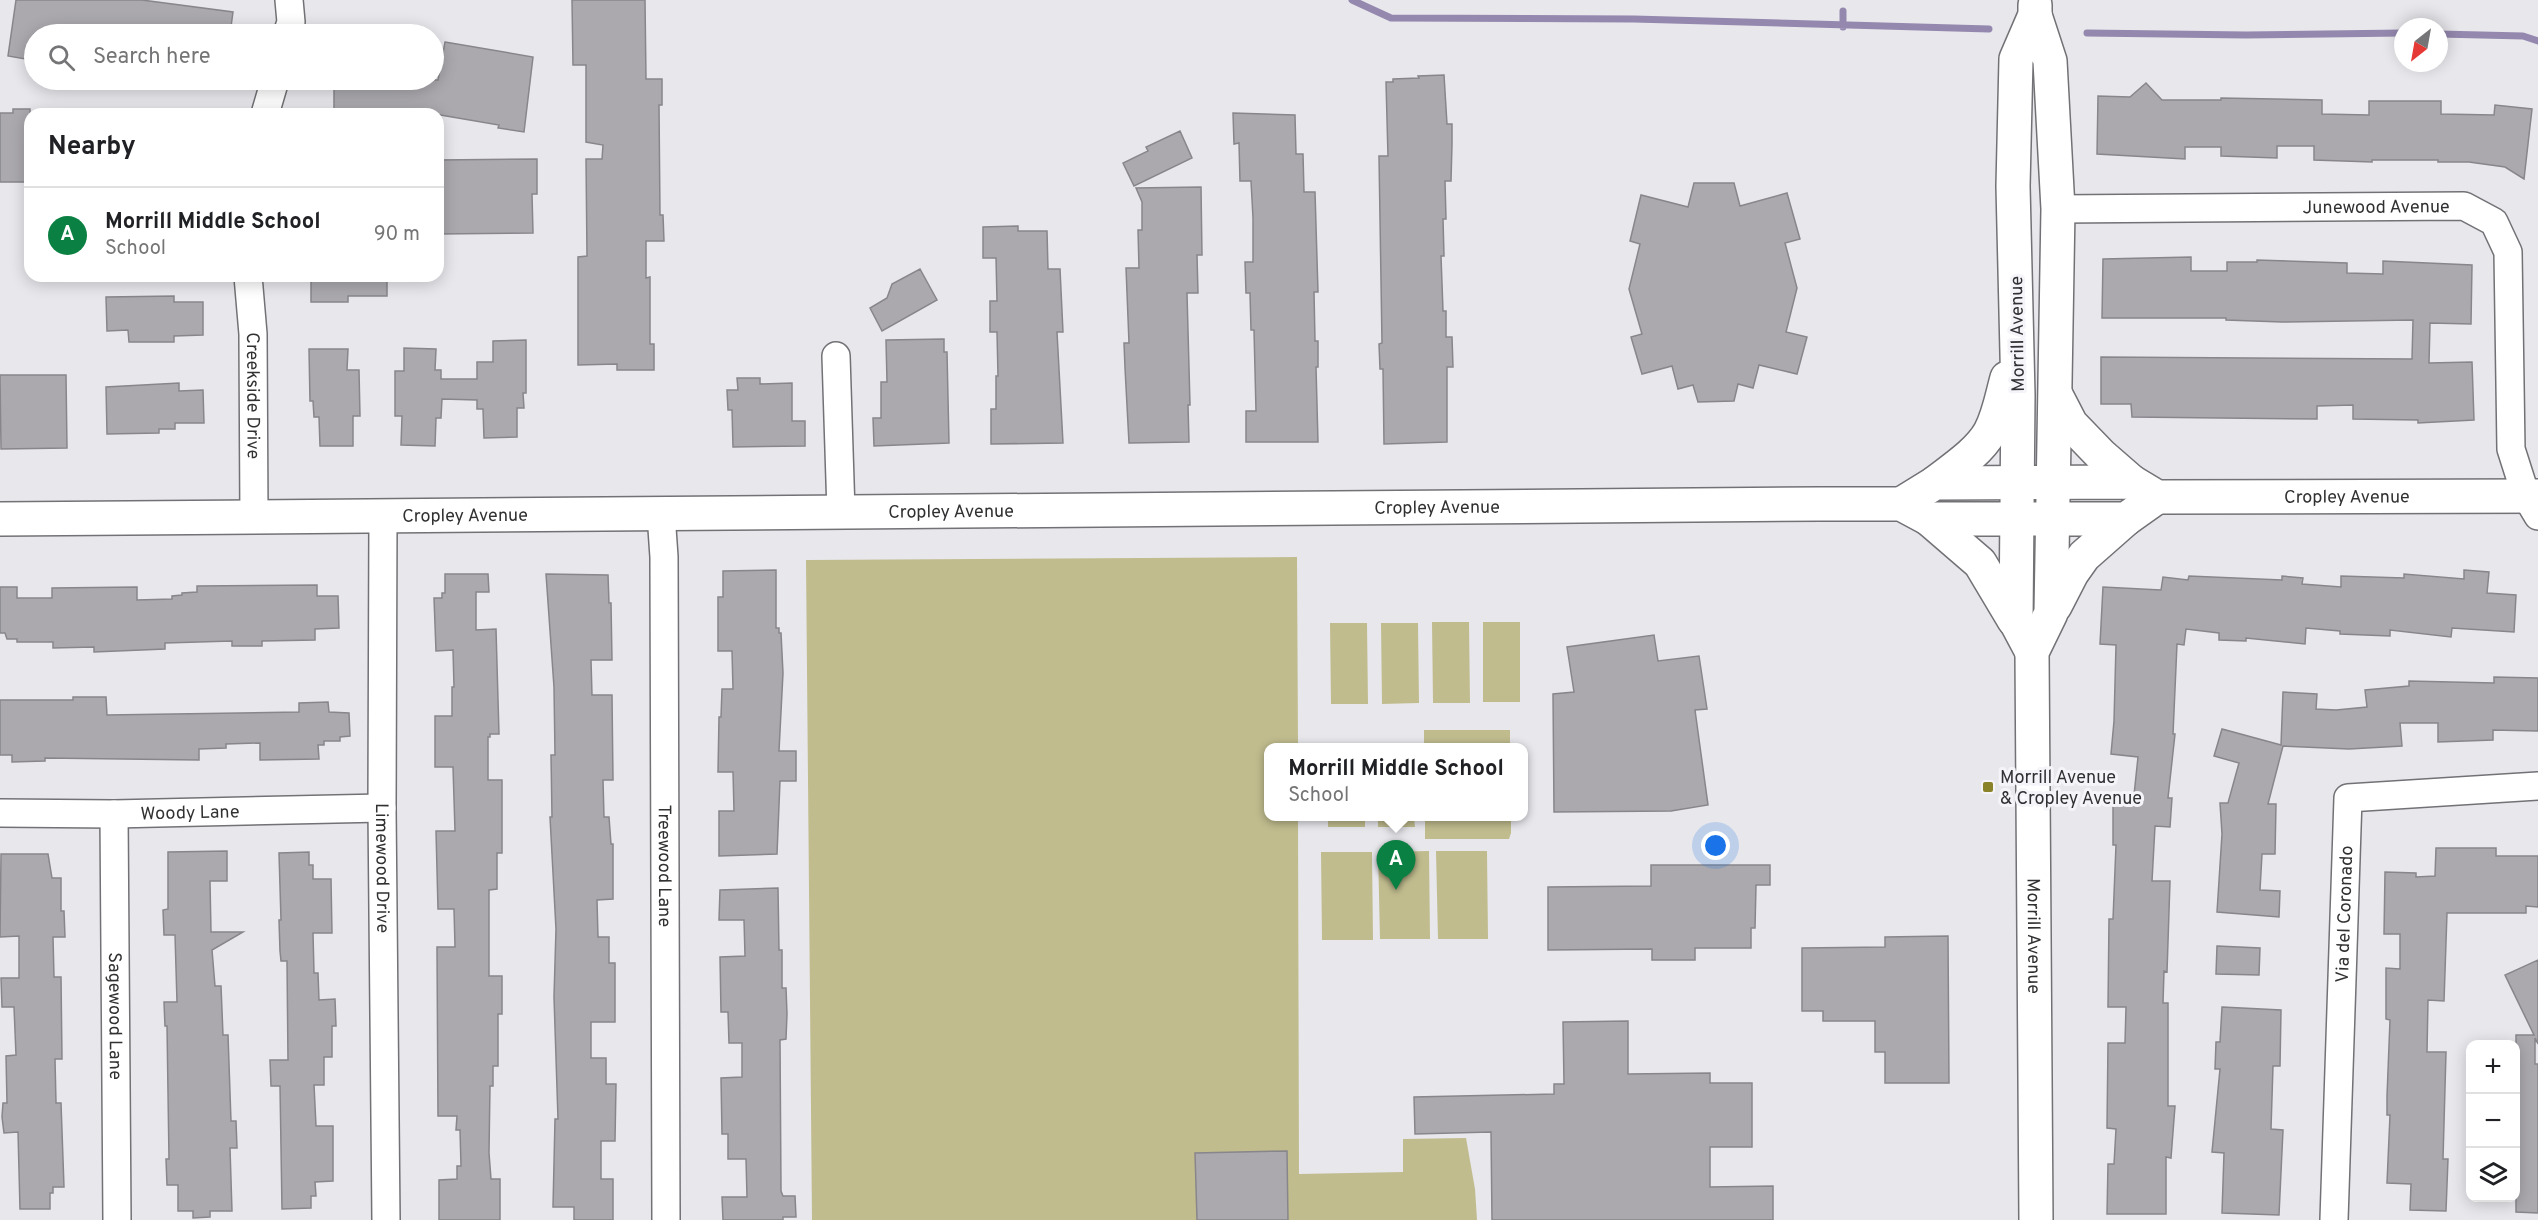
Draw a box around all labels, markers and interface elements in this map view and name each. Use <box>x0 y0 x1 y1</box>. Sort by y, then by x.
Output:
north arrow <box>2394 18 2448 72</box>
search box <box>24 24 444 90</box>
icon: search <box>45 41 78 74</box>
text: Search here <box>93 44 211 71</box>
text: Nearby <box>48 131 136 164</box>
street label: Junewood Avenue <box>2302 196 2450 220</box>
text: Morrill Middle School <box>105 209 321 236</box>
text: A <box>60 222 75 248</box>
text: 90 m <box>374 222 420 248</box>
text: School <box>105 236 166 262</box>
street label: Morrill Avenue <box>2006 276 2031 392</box>
street label: Creekside Drive <box>240 332 264 459</box>
street label: Cropley Avenue <box>2284 486 2410 510</box>
street label: Cropley Avenue <box>1374 497 1500 521</box>
street label: Cropley Avenue <box>888 501 1014 525</box>
street label: Cropley Avenue <box>402 505 528 529</box>
popup <box>1264 743 1528 821</box>
text: Morrill Middle School <box>1288 756 1504 783</box>
place label: Morrill Avenue & Cropley Avenue <box>2000 767 2142 811</box>
marker: Morrill Avenue & Cropley Avenue <box>1981 780 1995 794</box>
text: School <box>1288 783 1349 809</box>
street label: Woody Lane <box>140 801 240 826</box>
street label: Limewood Drive <box>369 803 393 933</box>
street label: Treewood Lane <box>652 805 675 927</box>
your location <box>1701 831 1730 860</box>
pin: A <box>1376 840 1416 890</box>
street label: Via del Coronado <box>2332 845 2359 983</box>
street label: Morrill Avenue <box>2021 878 2044 994</box>
street label: Sagewood Lane <box>102 952 126 1080</box>
map controls <box>2466 1040 2520 1202</box>
button: + <box>2466 1040 2520 1094</box>
button: − <box>2466 1094 2520 1148</box>
button: layers <box>2466 1148 2520 1202</box>

